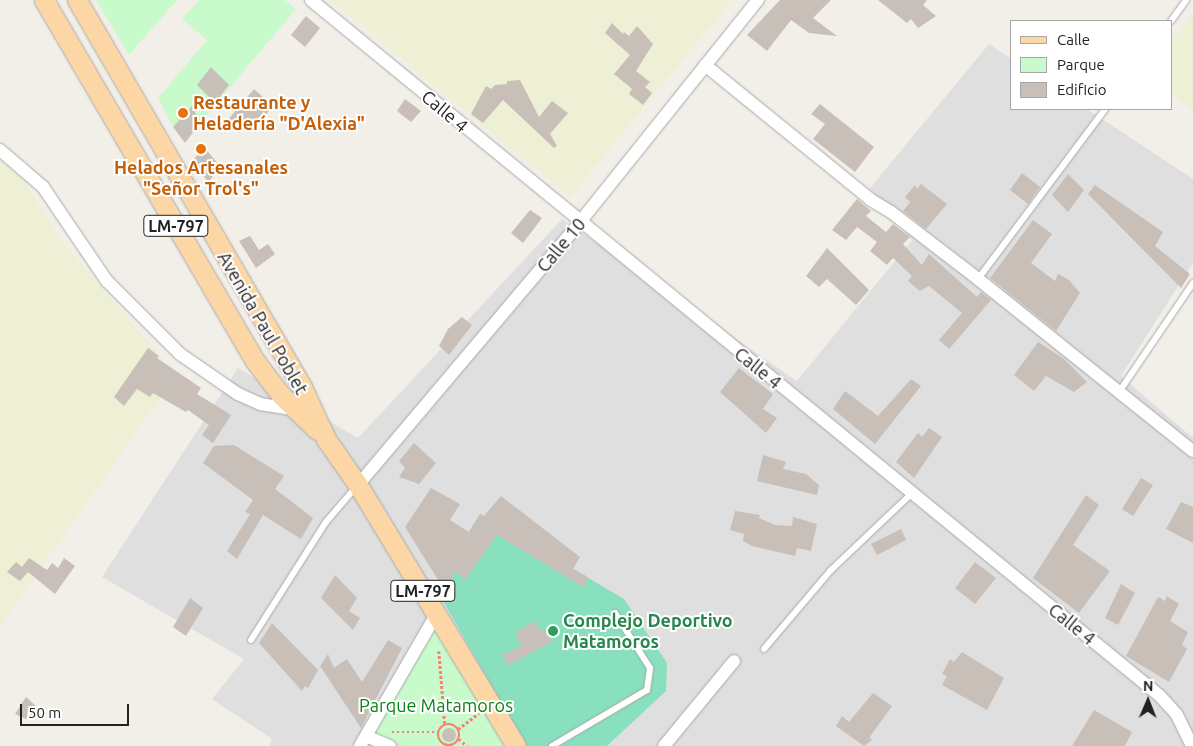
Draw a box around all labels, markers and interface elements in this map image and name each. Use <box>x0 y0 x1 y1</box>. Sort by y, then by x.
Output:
legend <box>1010 20 1173 110</box>
text: Calle <box>1057 31 1090 48</box>
text: Parque <box>1057 56 1105 73</box>
text: Edificio <box>1057 81 1106 98</box>
street label: Calle 4 <box>417 85 473 137</box>
place label: Restaurante y Heladería "D'Alexia" <box>193 92 365 134</box>
marker: Restaurante y Heladería "D'Alexia" <box>177 107 189 119</box>
marker: Helados Artesanales "Señor Trol's" <box>195 143 207 155</box>
place label: Helados Artesanales "Señor Trol's" <box>114 157 288 200</box>
road number: LM-797 <box>142 212 210 240</box>
street label: Calle 10 <box>532 214 590 276</box>
street label: Avenida Paul Poblet <box>213 248 313 398</box>
street label: Calle 4 <box>730 343 786 393</box>
road number: LM-797 <box>389 578 457 604</box>
street label: Calle 4 <box>1044 599 1100 649</box>
place label: Complejo Deportivo Matamoros <box>563 610 733 652</box>
marker: Complejo Deportivo Matamoros <box>547 625 559 637</box>
north arrow <box>1123 676 1173 726</box>
text: N <box>1143 678 1154 694</box>
scale bar <box>22 694 131 726</box>
park label: Parque Matamoros <box>359 694 513 716</box>
text: 50 m <box>28 704 61 721</box>

